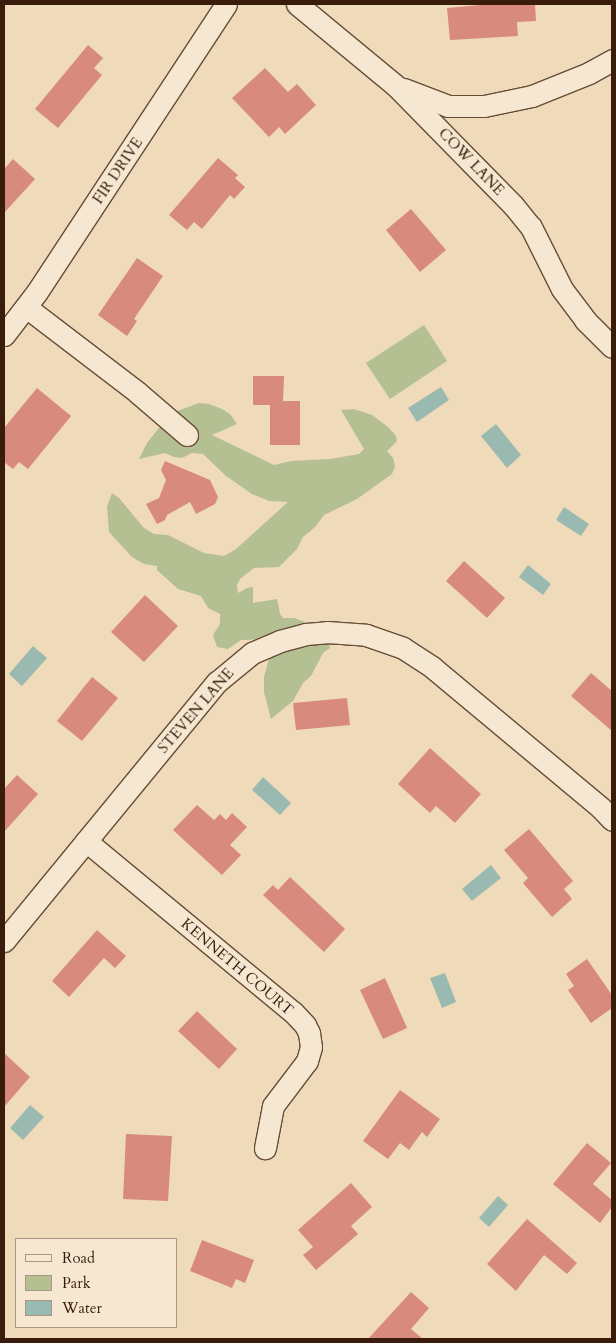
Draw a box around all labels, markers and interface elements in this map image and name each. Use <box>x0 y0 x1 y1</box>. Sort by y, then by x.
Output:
street label: COW LANE <box>434 125 508 199</box>
street label: FIR DRIVE <box>89 134 147 208</box>
street label: STEVEN LANE <box>154 665 238 757</box>
street label: KENNETH COURT <box>177 915 297 1019</box>
legend <box>15 1238 178 1328</box>
text: Road <box>62 1248 95 1268</box>
text: Park <box>62 1273 91 1293</box>
text: Water <box>62 1298 102 1318</box>

